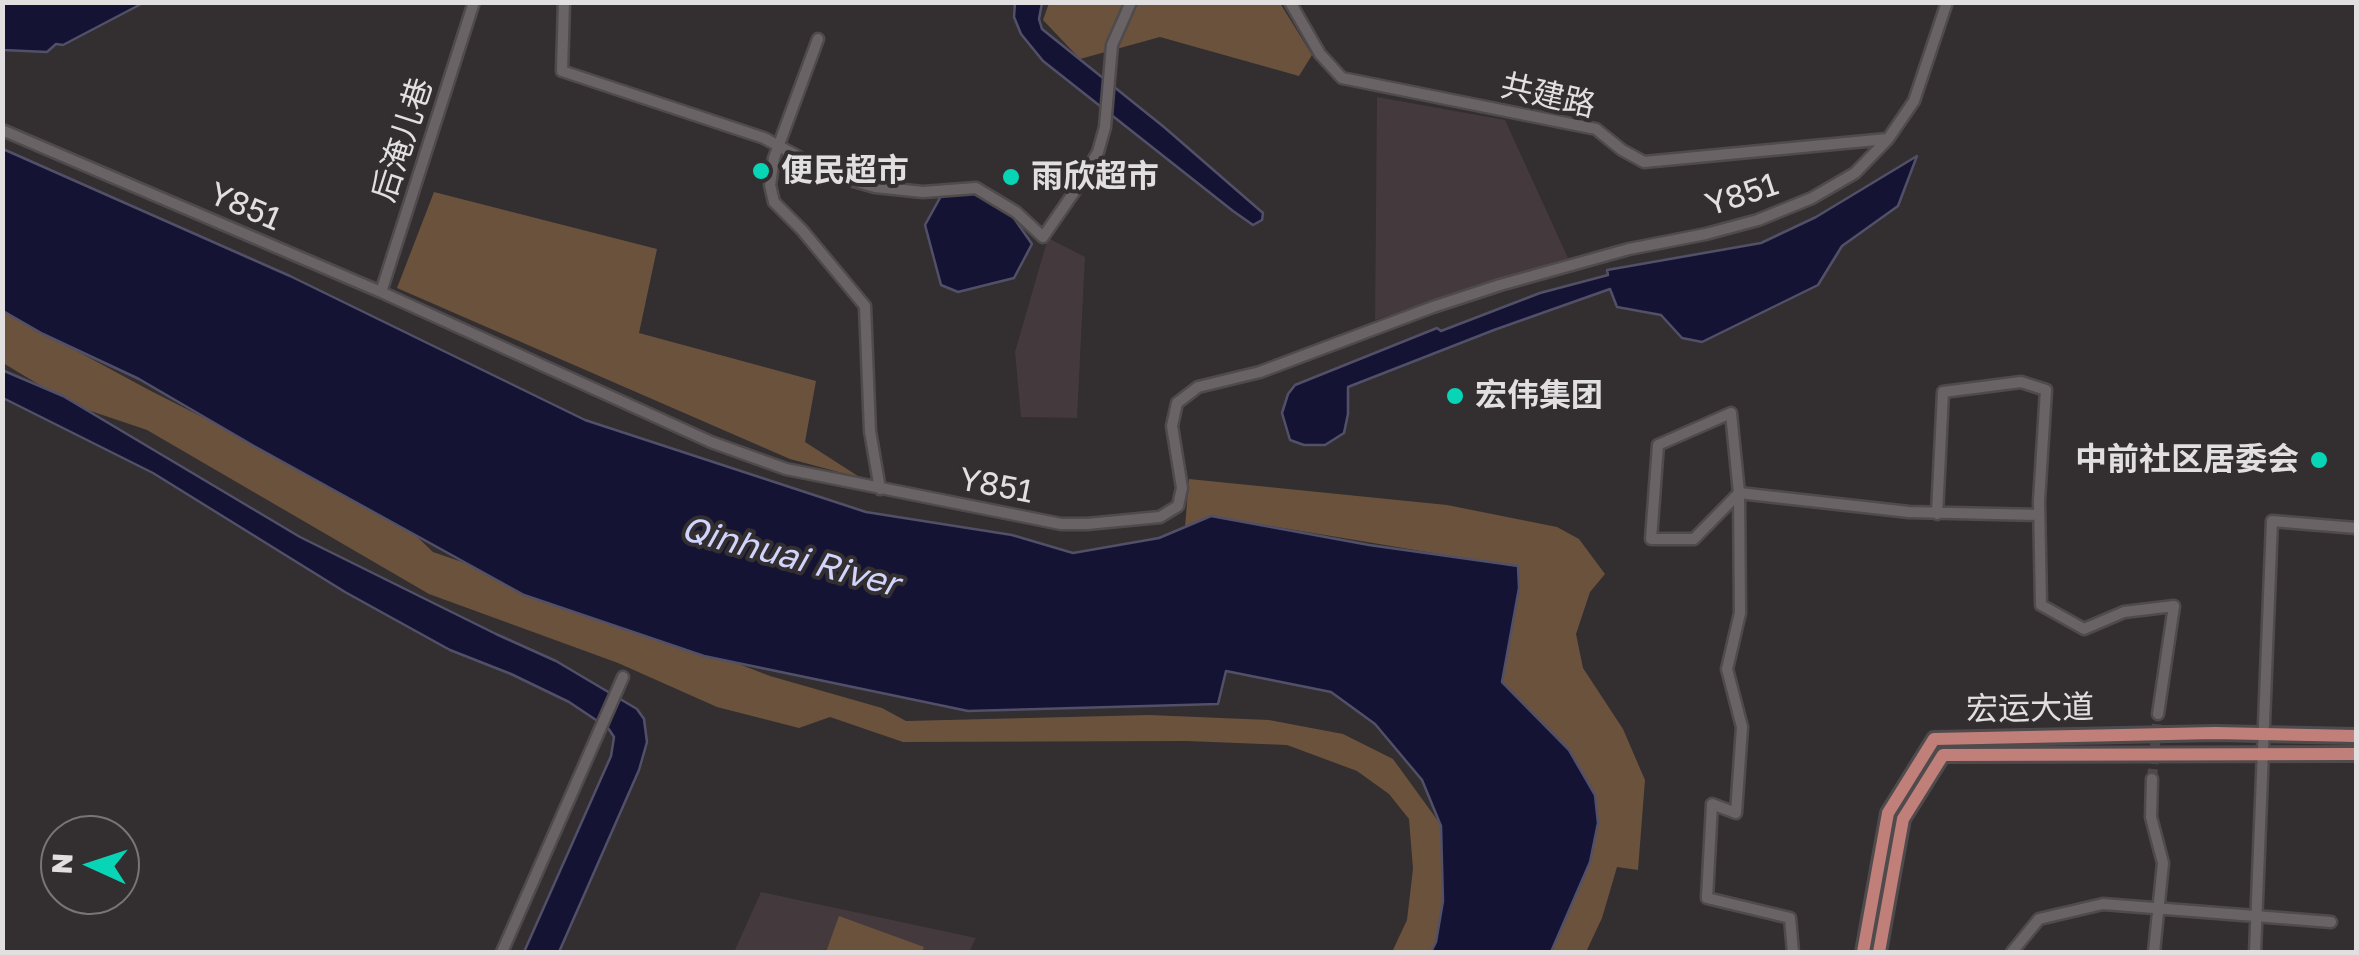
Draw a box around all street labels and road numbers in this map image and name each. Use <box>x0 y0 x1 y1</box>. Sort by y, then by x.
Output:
street label: 共建路 <box>1497 66 1599 126</box>
street label: 后淹儿巷 <box>365 73 441 207</box>
street label: Y851 <box>1701 165 1783 225</box>
street label: Y851 <box>203 175 287 239</box>
street label: Y851 <box>956 460 1036 512</box>
street label: 宏运大道 <box>1966 689 2094 729</box>

